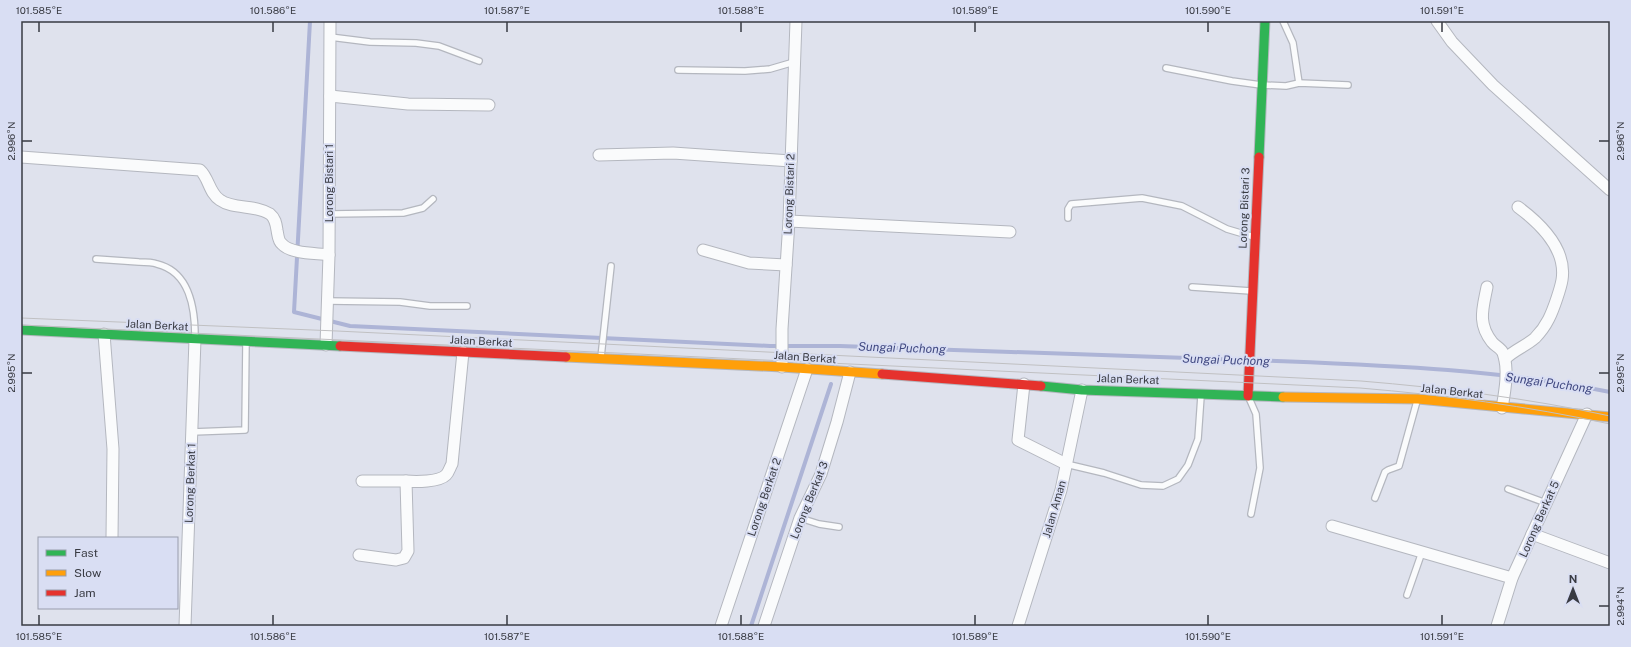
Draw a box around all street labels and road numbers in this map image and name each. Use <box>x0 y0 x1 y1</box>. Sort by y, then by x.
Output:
street label: Lorong Bistari 1 <box>323 144 335 222</box>
street label: Lorong Bistari 2 <box>782 153 796 235</box>
street label: Lorong Bistari 3 <box>1237 167 1251 249</box>
street label: Jalan Berkat <box>125 317 189 333</box>
street label: Jalan Berkat <box>449 333 513 349</box>
street label: Jalan Berkat <box>773 349 837 365</box>
street label: Jalan Berkat <box>1096 372 1160 386</box>
street label: Jalan Berkat <box>1420 382 1484 400</box>
street label: Lorong Berkat 1 <box>183 443 197 523</box>
street label: Lorong Berkat 2 <box>745 456 783 538</box>
street label: Lorong Berkat 3 <box>788 460 830 540</box>
street label: Jalan Aman <box>1040 479 1068 539</box>
street label: Lorong Berkat 5 <box>1517 479 1561 559</box>

